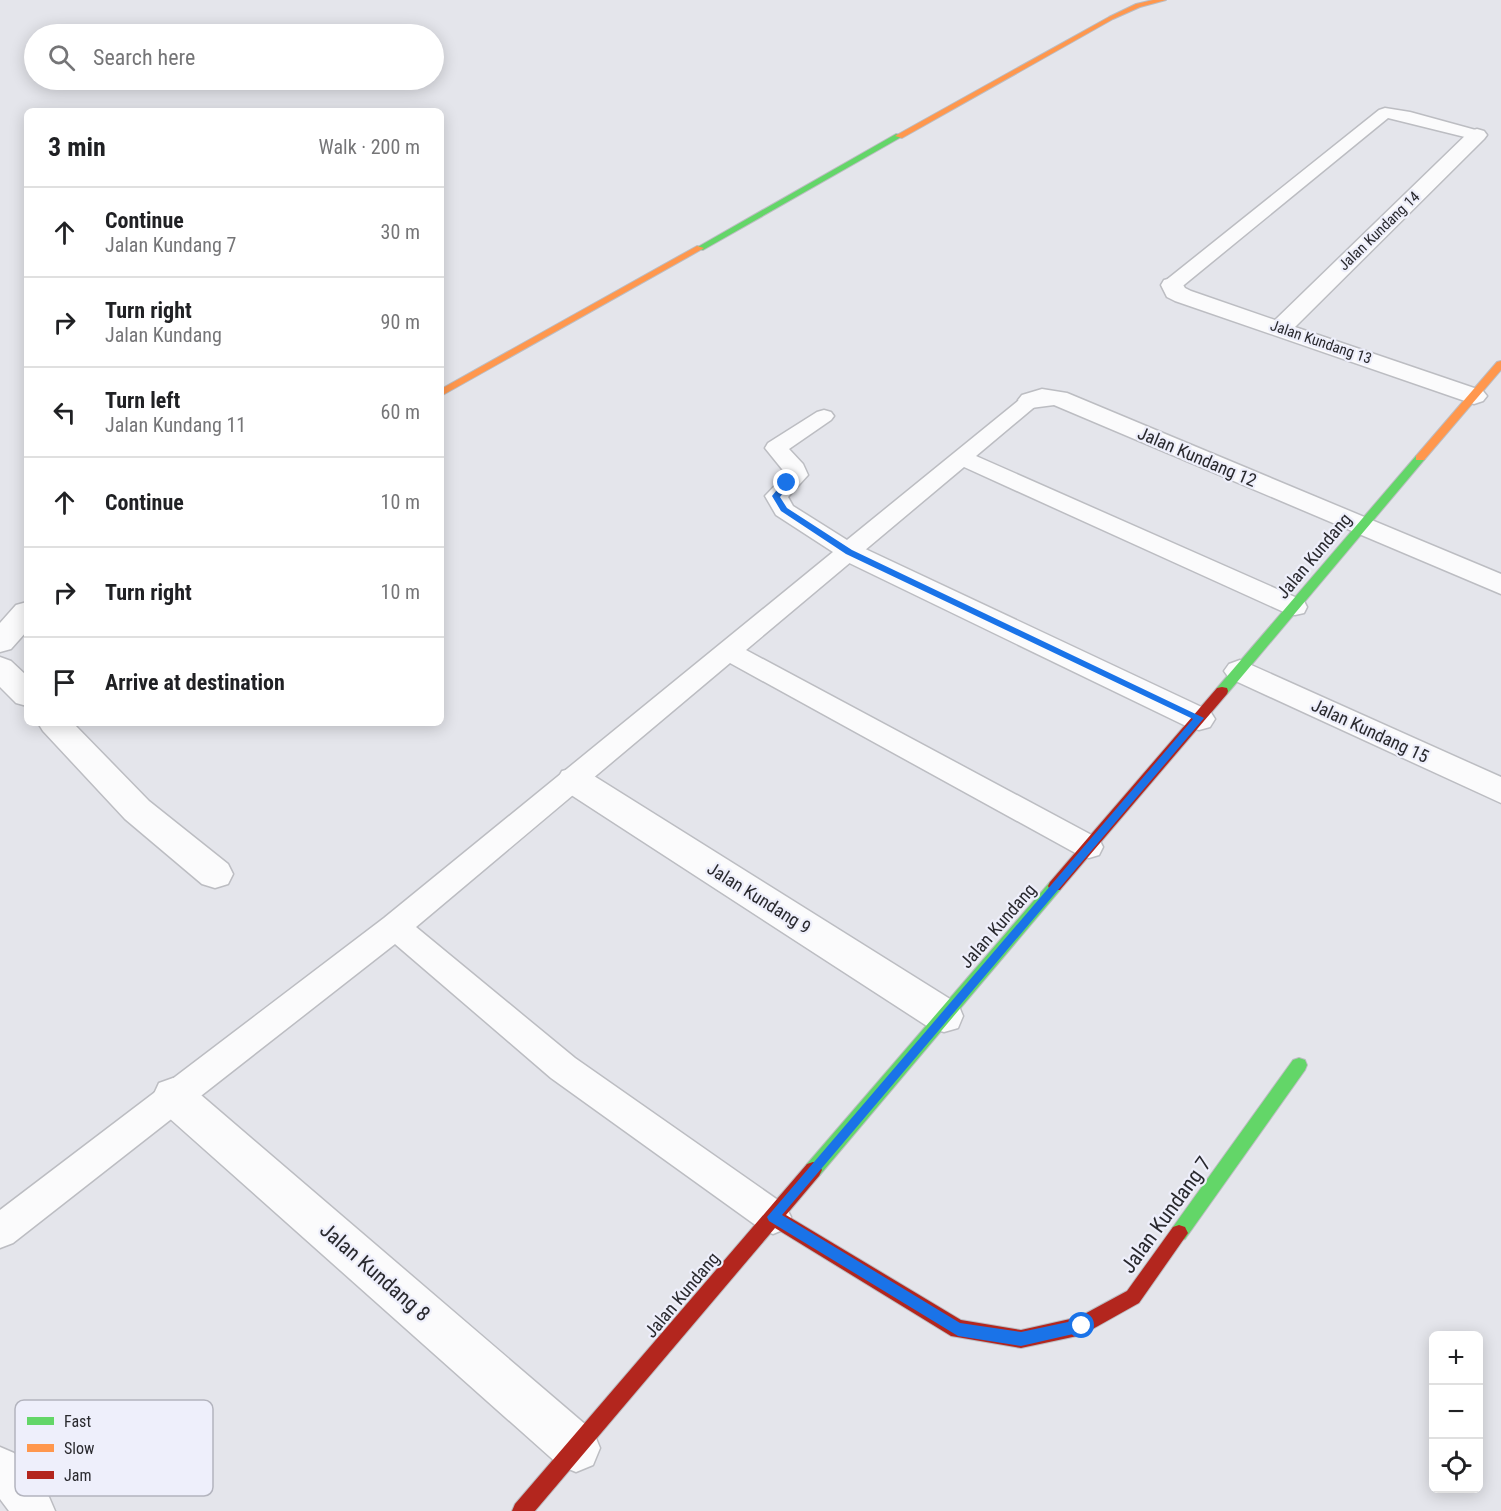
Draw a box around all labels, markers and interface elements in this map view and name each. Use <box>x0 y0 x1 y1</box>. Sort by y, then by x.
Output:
search box <box>24 24 444 90</box>
icon: search <box>45 41 78 74</box>
text: Search here <box>93 45 195 70</box>
text: 3 min <box>48 132 106 162</box>
text: Walk · 200 m <box>319 135 420 159</box>
street label: Jalan Kundang 14 <box>1335 188 1423 274</box>
text: Continue <box>105 208 184 233</box>
icon: ahead <box>48 216 81 249</box>
text: 30 m <box>381 220 420 244</box>
text: Jalan Kundang 7 <box>105 233 236 257</box>
text: Turn right <box>105 298 192 323</box>
icon: right <box>48 306 81 339</box>
text: 90 m <box>381 310 420 334</box>
street label: Jalan Kundang 13 <box>1268 316 1374 368</box>
text: Jalan Kundang <box>105 323 222 347</box>
text: Turn left <box>105 388 180 413</box>
icon: left <box>48 396 81 429</box>
text: 60 m <box>381 400 420 424</box>
text: Jalan Kundang 11 <box>105 413 246 437</box>
street label: Jalan Kundang 12 <box>1135 422 1260 491</box>
route end <box>773 469 799 495</box>
icon: ahead <box>48 486 81 519</box>
text: Continue <box>105 490 184 515</box>
text: 10 m <box>381 490 420 514</box>
street label: Jalan Kundang <box>1272 509 1355 603</box>
icon: right <box>48 576 81 609</box>
text: Turn right <box>105 580 192 605</box>
text: 10 m <box>381 580 420 604</box>
icon: arrive <box>48 666 81 699</box>
text: Arrive at destination <box>105 670 285 695</box>
street label: Jalan Kundang 15 <box>1308 694 1432 767</box>
street label: Jalan Kundang 9 <box>704 857 815 938</box>
street label: Jalan Kundang <box>955 879 1040 972</box>
street label: Jalan Kundang 7 <box>1116 1152 1216 1278</box>
street label: Jalan Kundang 8 <box>315 1218 435 1326</box>
street label: Jalan Kundang <box>640 1248 723 1342</box>
route start <box>1068 1312 1094 1338</box>
map controls <box>1429 1331 1483 1493</box>
button: + <box>1429 1331 1483 1385</box>
button: − <box>1429 1385 1483 1439</box>
legend <box>15 1400 213 1496</box>
text: Fast <box>64 1412 91 1431</box>
text: Slow <box>64 1439 94 1458</box>
button: locate <box>1429 1439 1483 1493</box>
text: Jam <box>64 1466 91 1485</box>

